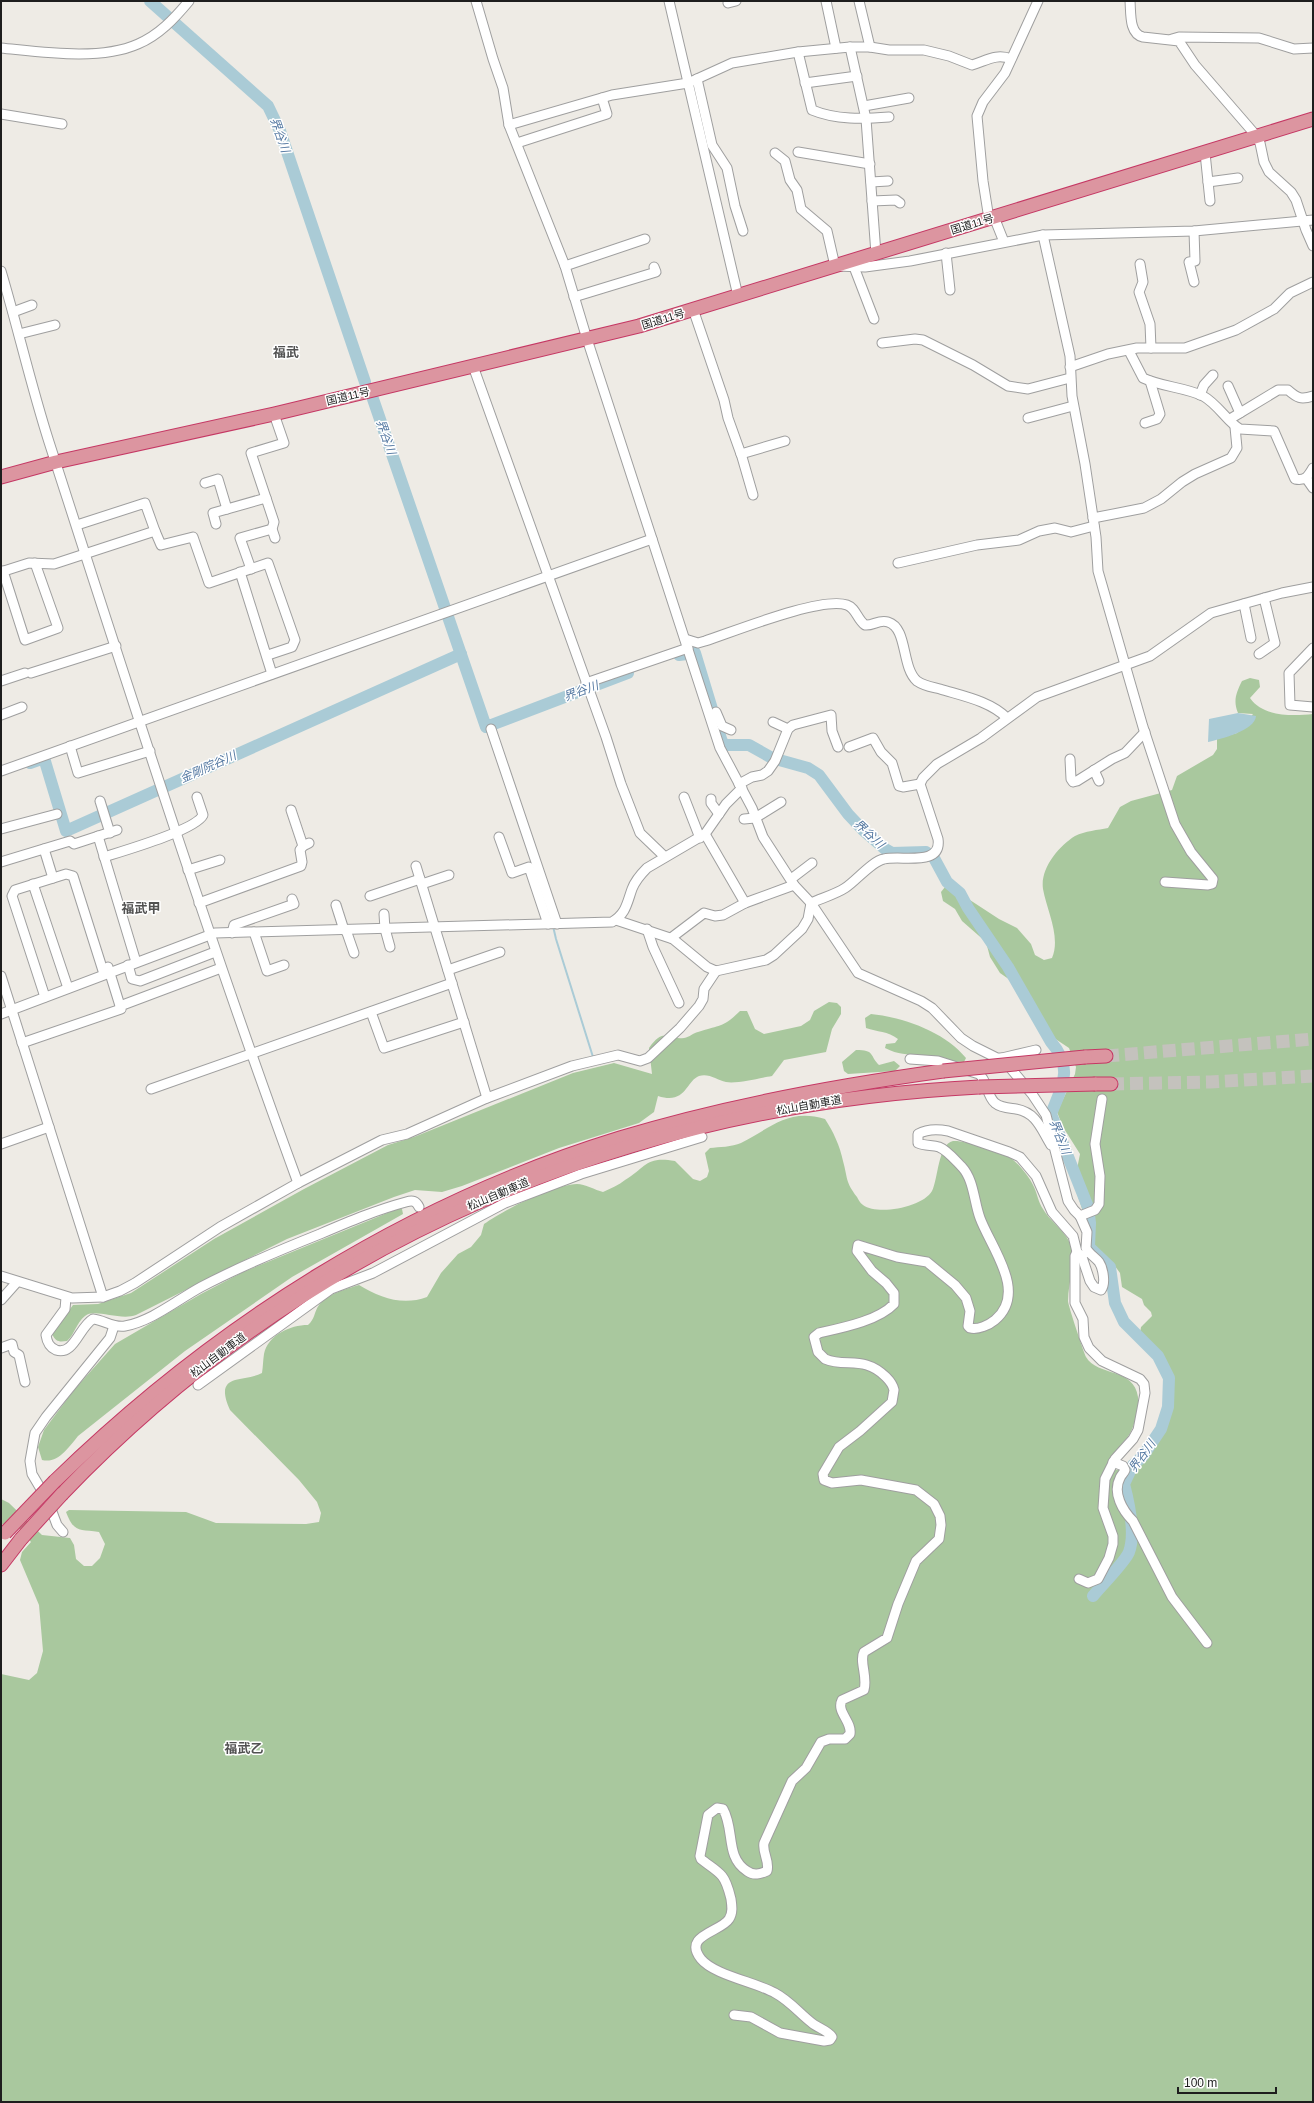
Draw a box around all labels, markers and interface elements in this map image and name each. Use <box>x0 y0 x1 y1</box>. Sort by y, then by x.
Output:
water label: 界谷川 <box>268 116 293 156</box>
street label: 国道11号 <box>949 212 995 236</box>
street label: 国道11号 <box>640 307 686 331</box>
district label: 福武 <box>273 345 299 360</box>
street label: 国道11号 <box>325 385 371 407</box>
water label: 界谷川 <box>374 418 399 458</box>
water label: 界谷川 <box>562 678 602 704</box>
water label: 金剛院谷川 <box>178 748 240 786</box>
water label: 界谷川 <box>851 817 888 853</box>
district label: 福武甲 <box>121 901 161 916</box>
street label: 松山自動車道 <box>775 1093 843 1117</box>
water label: 界谷川 <box>1047 1118 1074 1158</box>
street label: 松山自動車道 <box>465 1176 531 1212</box>
street label: 松山自動車道 <box>188 1330 248 1380</box>
water label: 界谷川 <box>1126 1436 1159 1475</box>
district label: 福武乙 <box>224 1741 264 1756</box>
scale bar <box>1178 2069 1276 2095</box>
text: 100 m <box>1184 2076 1217 2090</box>

